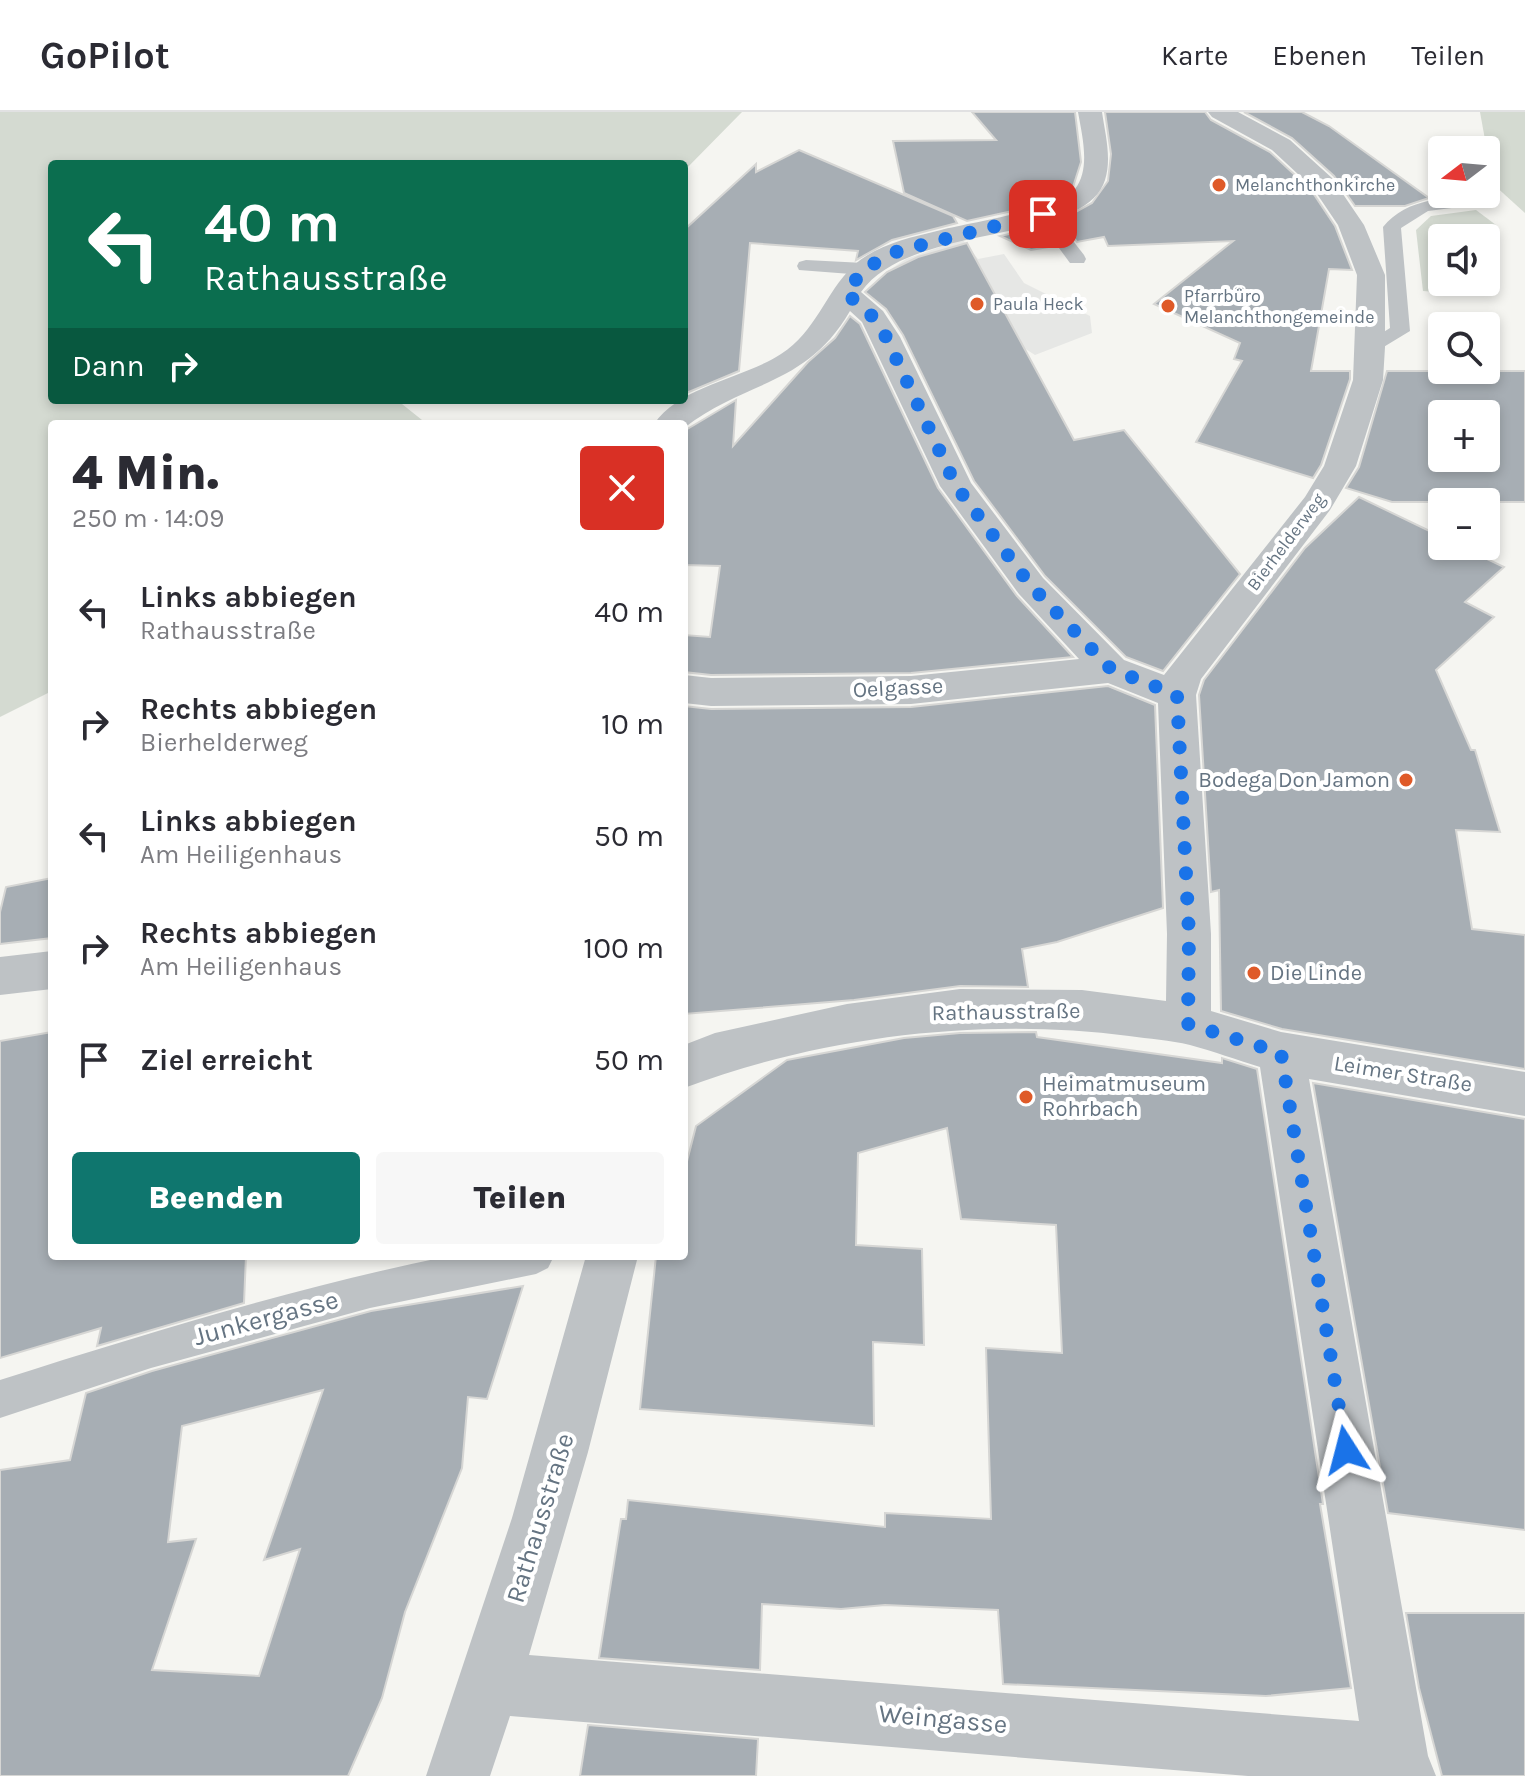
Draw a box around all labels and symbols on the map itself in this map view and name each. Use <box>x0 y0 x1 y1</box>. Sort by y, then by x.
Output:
north arrow <box>1428 136 1500 208</box>
place label: Melanchthonkirche <box>1235 174 1395 196</box>
marker: Melanchthonkirche <box>1210 176 1228 194</box>
pin <box>1009 180 1077 248</box>
place label: Pfarrbüro Melanchthongemeinde <box>1184 285 1374 328</box>
place label: Paula Heck <box>993 293 1084 315</box>
marker: Paula Heck <box>968 295 986 313</box>
marker: Pfarrbüro Melanchthongemeinde <box>1159 297 1177 315</box>
street label: Bierhelderweg <box>1242 489 1330 595</box>
street label: Oelgasse <box>852 673 944 703</box>
place label: Bodega Don Jamon <box>1198 767 1390 793</box>
marker: Bodega Don Jamon <box>1397 771 1415 789</box>
place label: Die Linde <box>1270 960 1362 986</box>
marker: Die Linde <box>1245 964 1263 982</box>
street label: Rathausstraße <box>931 998 1081 1026</box>
street label: Leimer Straße <box>1332 1050 1474 1098</box>
place label: Heimatmuseum Rohrbach <box>1042 1071 1206 1122</box>
marker: Heimatmuseum Rohrbach <box>1017 1088 1035 1106</box>
street label: Junkergasse <box>190 1284 342 1352</box>
position arrow <box>1304 1408 1388 1492</box>
street label: Rathausstraße <box>499 1429 581 1607</box>
street label: Weingasse <box>877 1698 1009 1740</box>

